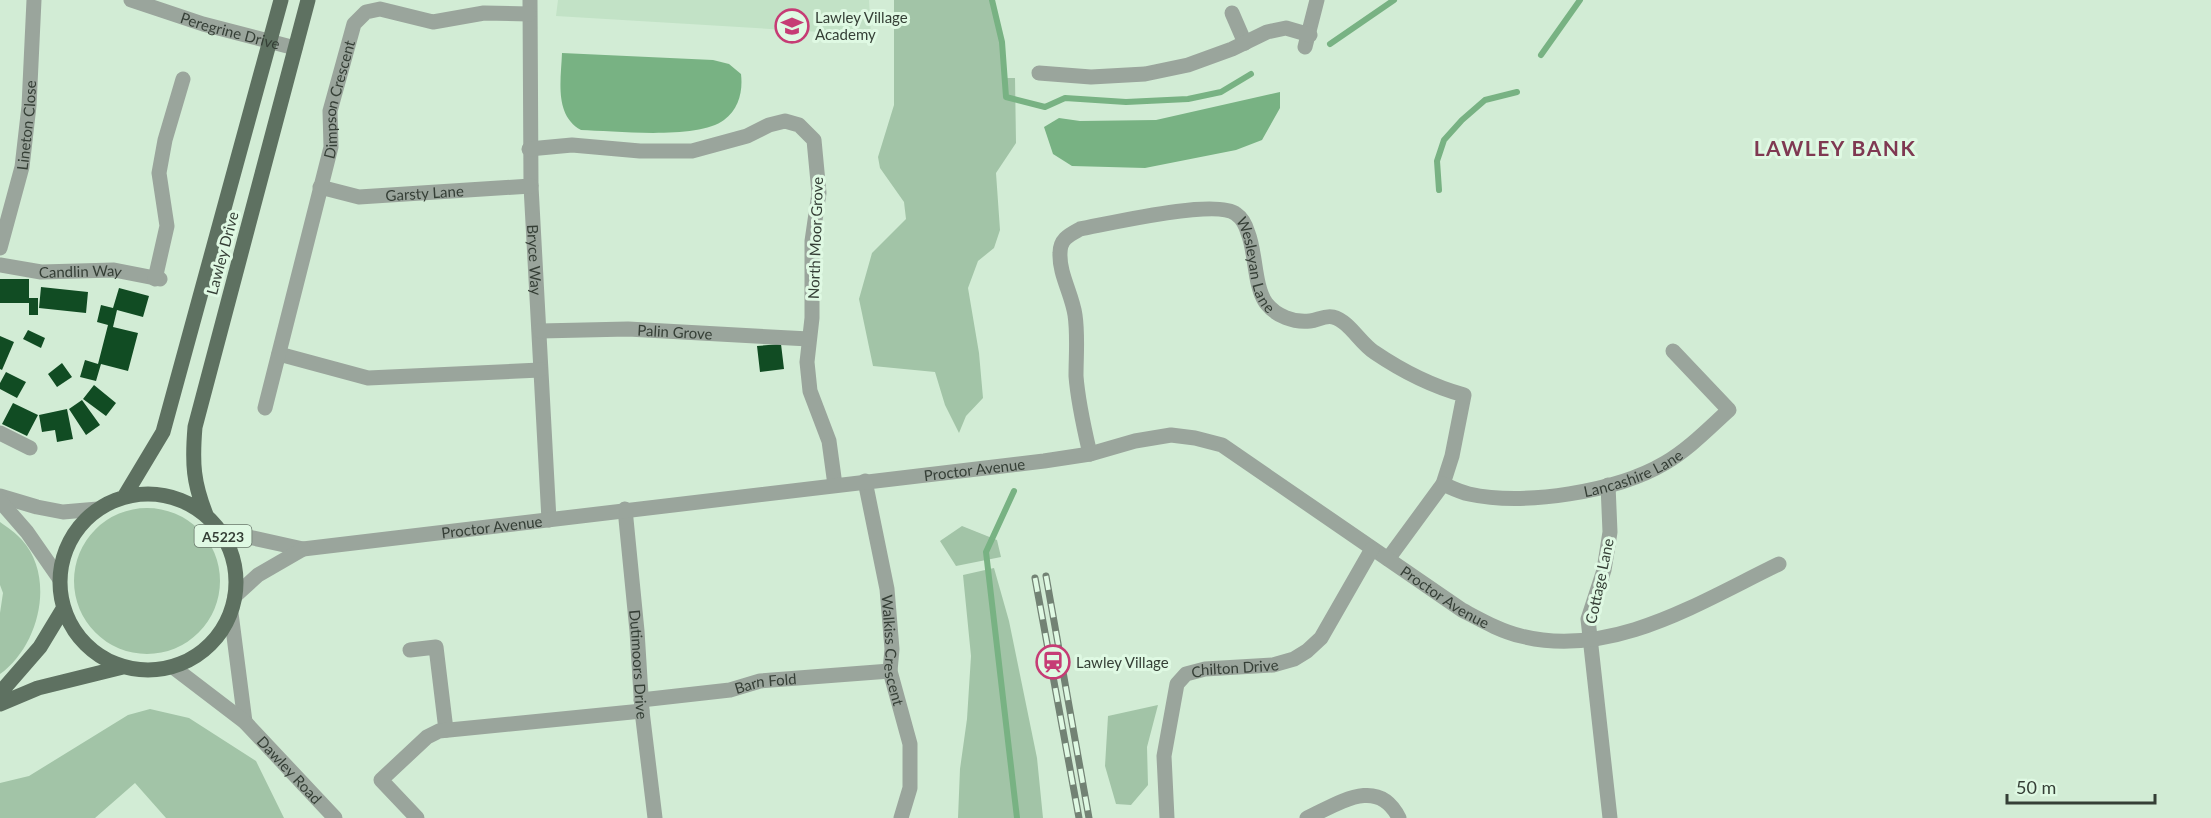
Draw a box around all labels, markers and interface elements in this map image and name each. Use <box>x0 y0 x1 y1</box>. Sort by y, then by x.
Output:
street label: Peregrine Drive <box>178 8 282 53</box>
school or university icon: Lawley Village Academy <box>774 8 810 44</box>
place label: Lawley Village Academy <box>815 8 908 43</box>
street label: Dimpson Crescent <box>319 37 358 161</box>
street label: Lineton Close <box>13 80 39 171</box>
district label: LAWLEY BANK <box>1754 135 1916 160</box>
street label: North Moor Grove <box>804 177 826 299</box>
street label: Garsty Lane <box>385 181 464 204</box>
street label: Lawley Drive <box>202 209 242 296</box>
street label: Wesleyan Lane <box>1233 214 1279 316</box>
street label: Bryce Way <box>524 224 546 296</box>
street label: Candlin Way <box>39 261 124 281</box>
street label: Palin Grove <box>637 321 713 343</box>
street label: Lancashire Lane <box>1582 445 1686 500</box>
street label: Proctor Avenue <box>923 454 1026 484</box>
street label: Proctor Avenue <box>440 512 543 542</box>
road number: A5223 <box>194 525 252 547</box>
street label: Cottage Lane <box>1581 537 1617 625</box>
street label: Proctor Avenue <box>1397 562 1492 632</box>
street label: Walkiss Crescent <box>879 594 908 708</box>
street label: Dutimoors Drive <box>626 609 652 720</box>
station icon: Lawley Village <box>1035 644 1071 680</box>
place label: Lawley Village <box>1076 653 1169 671</box>
street label: Chilton Drive <box>1189 655 1281 681</box>
street label: Barn Fold <box>732 669 797 697</box>
street label: Dawley Road <box>254 732 326 807</box>
scale bar <box>2007 767 2156 805</box>
text: 50 m <box>2016 776 2056 798</box>

